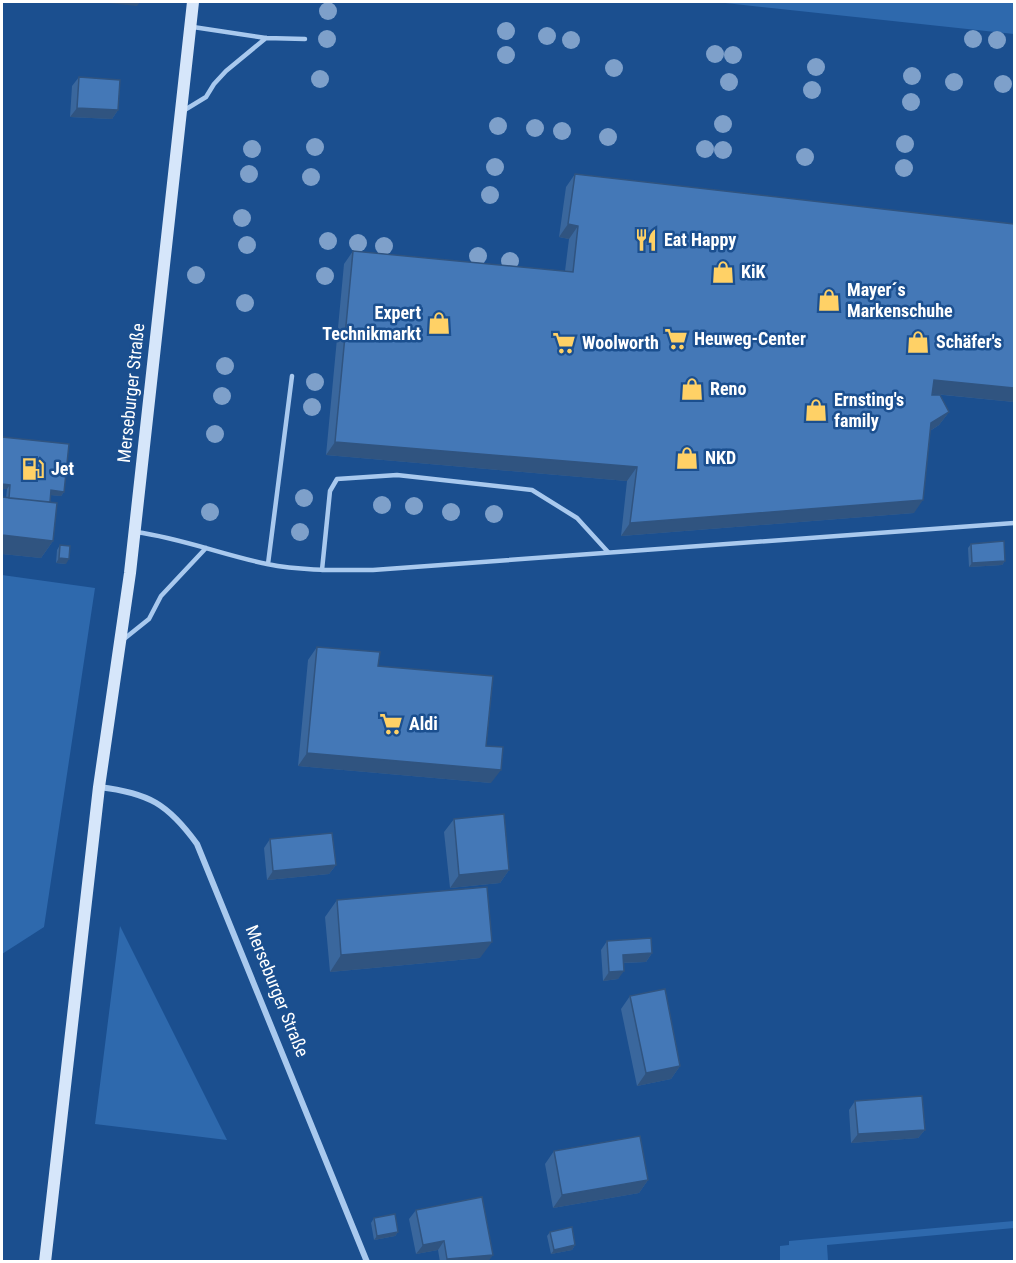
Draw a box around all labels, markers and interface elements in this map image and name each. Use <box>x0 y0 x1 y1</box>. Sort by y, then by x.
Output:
restaurant icon: Eat Happy <box>633 227 659 253</box>
place label: Eat Happy <box>664 229 736 250</box>
shop icon: KiK <box>710 259 736 285</box>
place label: KiK <box>741 261 766 282</box>
place label: Mayer´s Markenschuhe <box>847 279 953 321</box>
shop icon: Mayer´s Markenschuhe <box>816 287 842 313</box>
place label: Expert Technikmarkt <box>322 302 421 344</box>
shop icon: Expert Technikmarkt <box>426 310 452 336</box>
street label: Merseburger Straße <box>113 322 148 464</box>
supermarket icon: Heuweg-Center <box>663 326 689 352</box>
place label: Heuweg-Center <box>694 328 806 349</box>
shop icon: Schäfer's <box>905 329 931 355</box>
supermarket icon: Woolworth <box>551 330 577 356</box>
place label: Schäfer's <box>936 331 1002 352</box>
place label: Woolworth <box>582 332 659 353</box>
shop icon: Reno <box>679 376 705 402</box>
place label: Reno <box>710 378 746 399</box>
place label: Ernsting's family <box>834 389 904 431</box>
shop icon: Ernsting's family <box>803 397 829 423</box>
shop icon: NKD <box>674 445 700 471</box>
place label: NKD <box>705 447 736 468</box>
fuel station icon: Jet <box>20 456 46 482</box>
place label: Jet <box>51 458 74 479</box>
supermarket icon: Aldi <box>378 711 404 737</box>
place label: Aldi <box>409 713 438 734</box>
street label: Merseburger Straße <box>241 922 313 1060</box>

